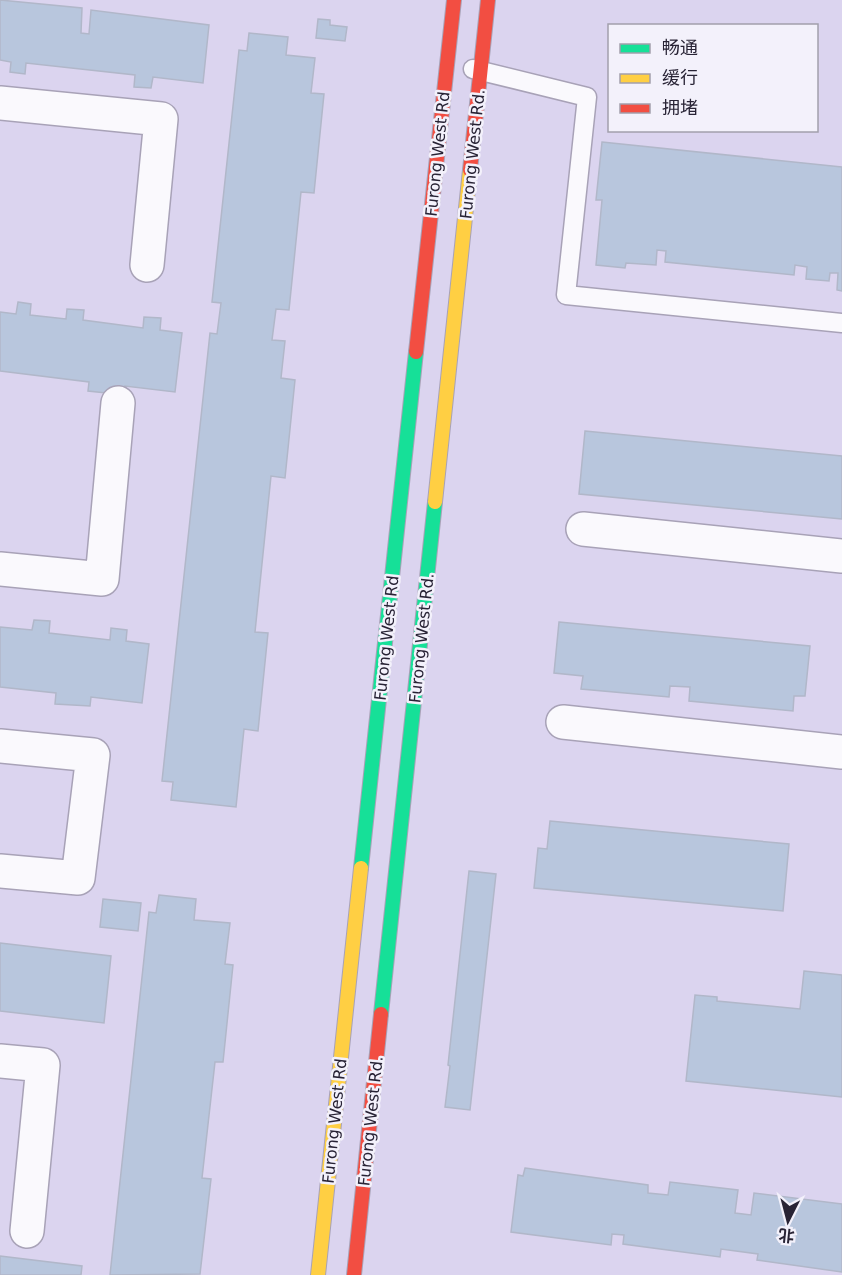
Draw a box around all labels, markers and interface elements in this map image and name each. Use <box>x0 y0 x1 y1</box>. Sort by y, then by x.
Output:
legend <box>608 24 818 132</box>
text: 畅通 <box>662 37 698 58</box>
text: 缓行 <box>662 67 698 88</box>
street label: Furong West Rd. <box>456 88 489 220</box>
street label: Furong West Rd <box>421 91 454 217</box>
text: 拥堵 <box>662 97 698 118</box>
street label: Furong West Rd. <box>405 572 438 704</box>
street label: Furong West Rd <box>370 575 403 701</box>
street label: Furong West Rd. <box>354 1055 387 1187</box>
street label: Furong West Rd <box>318 1058 351 1184</box>
north arrow <box>758 1191 818 1251</box>
text: 北 <box>778 1225 795 1246</box>

